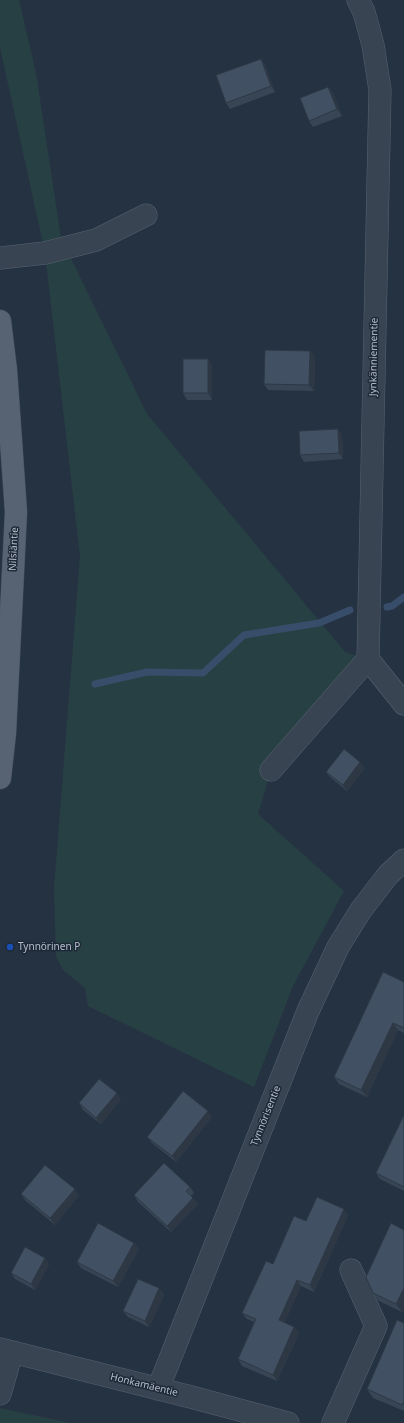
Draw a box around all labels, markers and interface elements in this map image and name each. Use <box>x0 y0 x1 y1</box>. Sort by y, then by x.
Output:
street label: Jynkänniementie <box>367 318 381 396</box>
street label: Nilsiäntie <box>7 527 21 571</box>
place label: Tynnörinen P <box>18 941 80 953</box>
marker: Tynnörinen P <box>5 942 15 952</box>
street label: Tynnörisentie <box>248 1084 284 1148</box>
street label: Honkamäentie <box>109 1371 179 1399</box>

